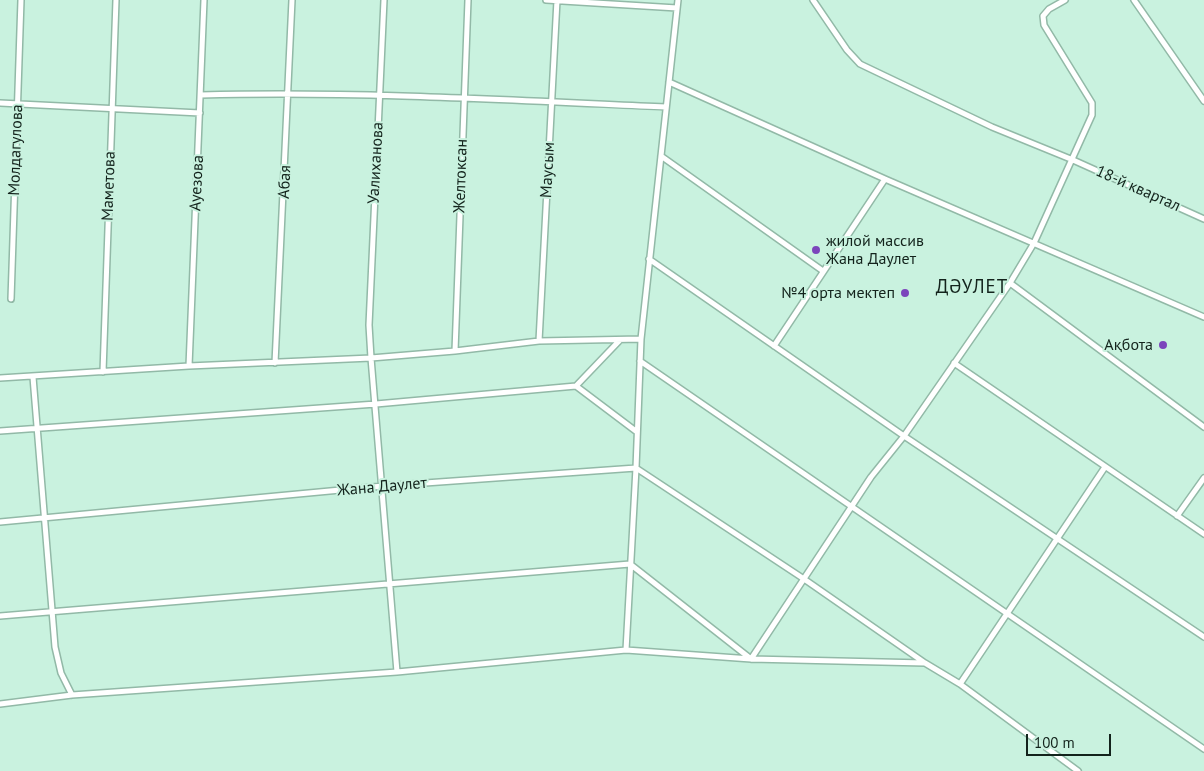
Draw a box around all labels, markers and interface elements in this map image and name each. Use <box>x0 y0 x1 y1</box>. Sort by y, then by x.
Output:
street label: Молдагулова <box>5 104 27 196</box>
street label: Уалиханова <box>364 122 388 204</box>
street label: Желтоксан <box>450 139 472 213</box>
street label: Маусым <box>537 142 559 198</box>
street label: Маметова <box>98 151 120 221</box>
street label: Ауезова <box>186 155 208 211</box>
street label: 18-й квартал <box>1093 162 1183 216</box>
street label: Абая <box>275 165 295 199</box>
place label: жилой массив Жана Даулет <box>826 231 924 269</box>
marker: жилой массив Жана Даулет <box>810 244 822 256</box>
district label: ДӘУЛЕТ <box>935 277 1009 299</box>
place label: №4 орта мектеп <box>781 283 895 303</box>
marker: №4 орта мектеп <box>899 287 911 299</box>
place label: Ақбота <box>1104 335 1153 355</box>
marker: Ақбота <box>1157 339 1169 351</box>
street label: Жана Даулет <box>336 474 428 500</box>
scale bar <box>1029 724 1114 756</box>
text: 100 m <box>1034 733 1075 752</box>

